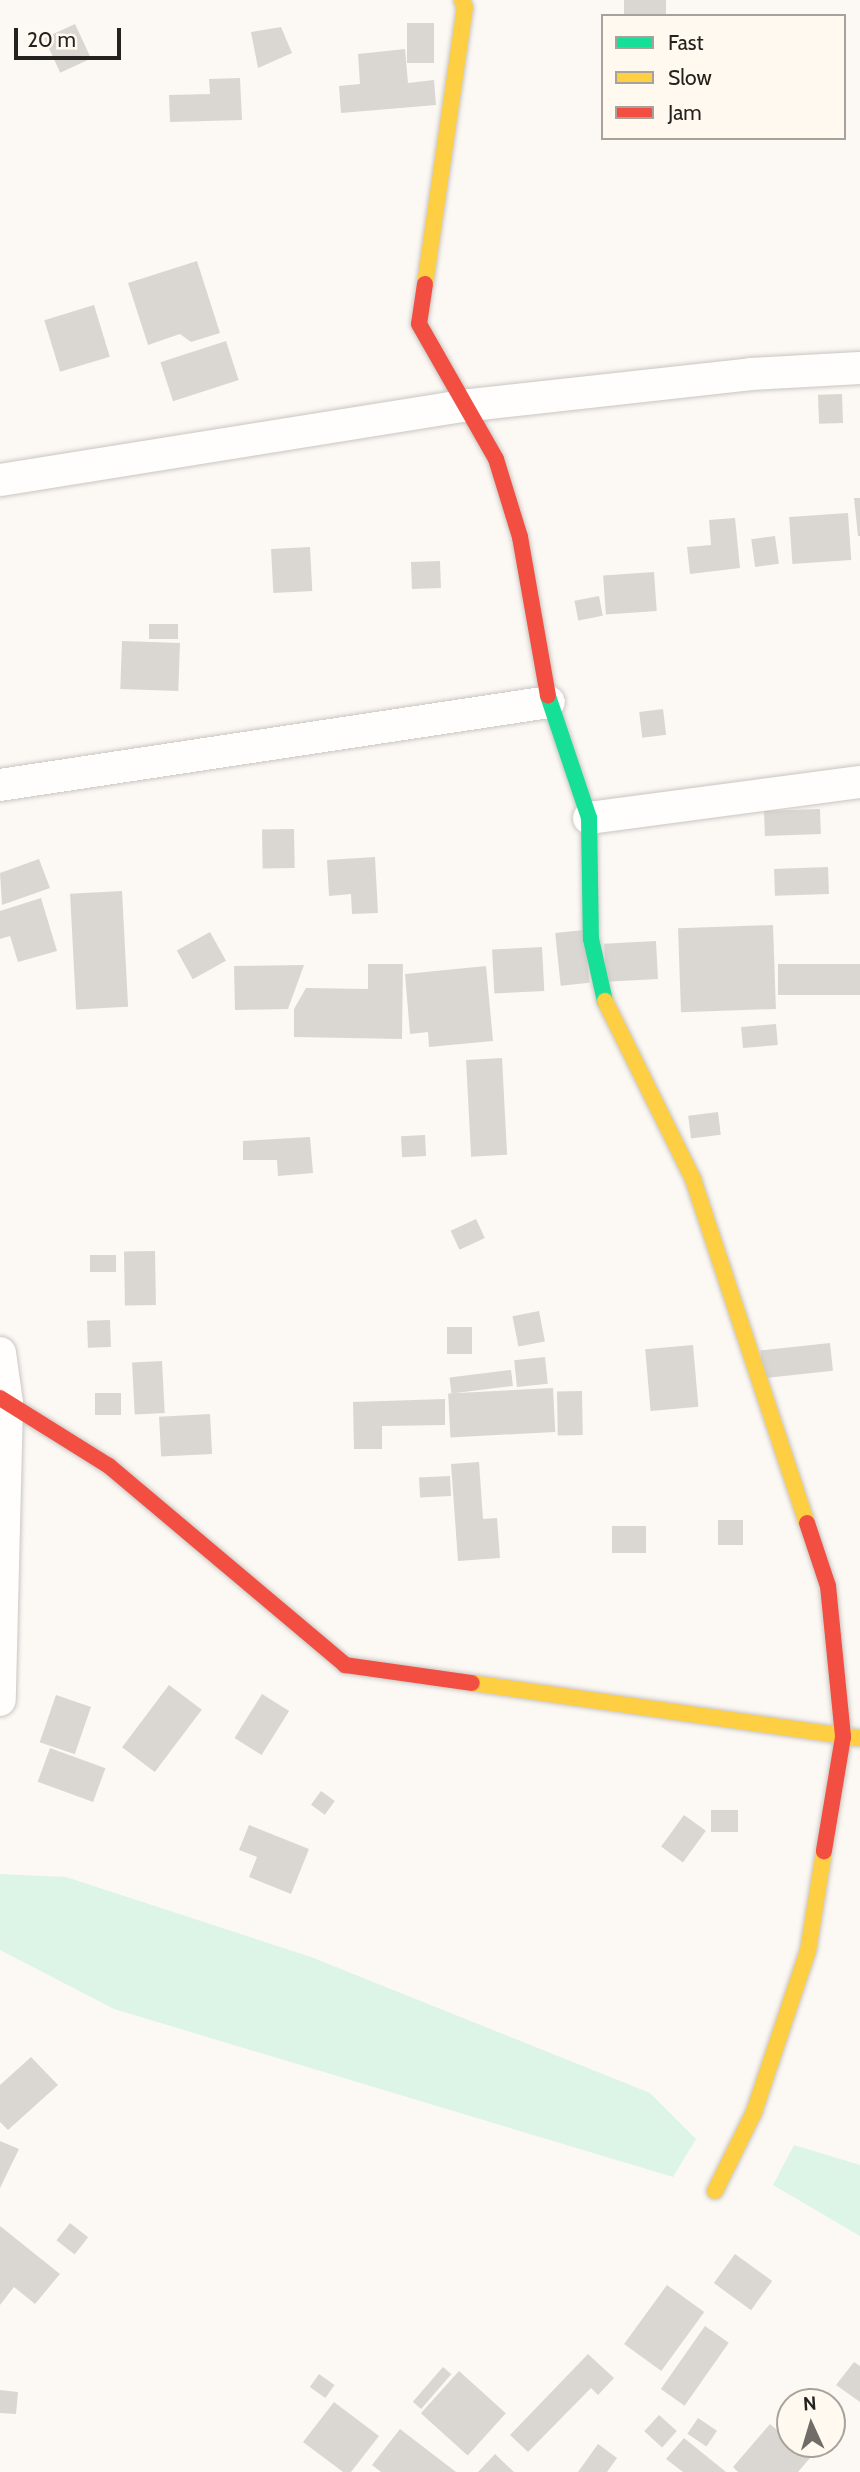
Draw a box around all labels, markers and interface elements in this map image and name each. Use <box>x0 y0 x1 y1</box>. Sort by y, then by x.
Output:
scale bar <box>18 14 124 58</box>
legend <box>601 14 846 140</box>
text: 20 m <box>27 27 76 52</box>
text: Fast <box>668 30 704 55</box>
text: Slow <box>668 65 712 90</box>
text: Jam <box>668 100 702 125</box>
north arrow <box>776 2388 846 2458</box>
text: N <box>802 2392 817 2415</box>

